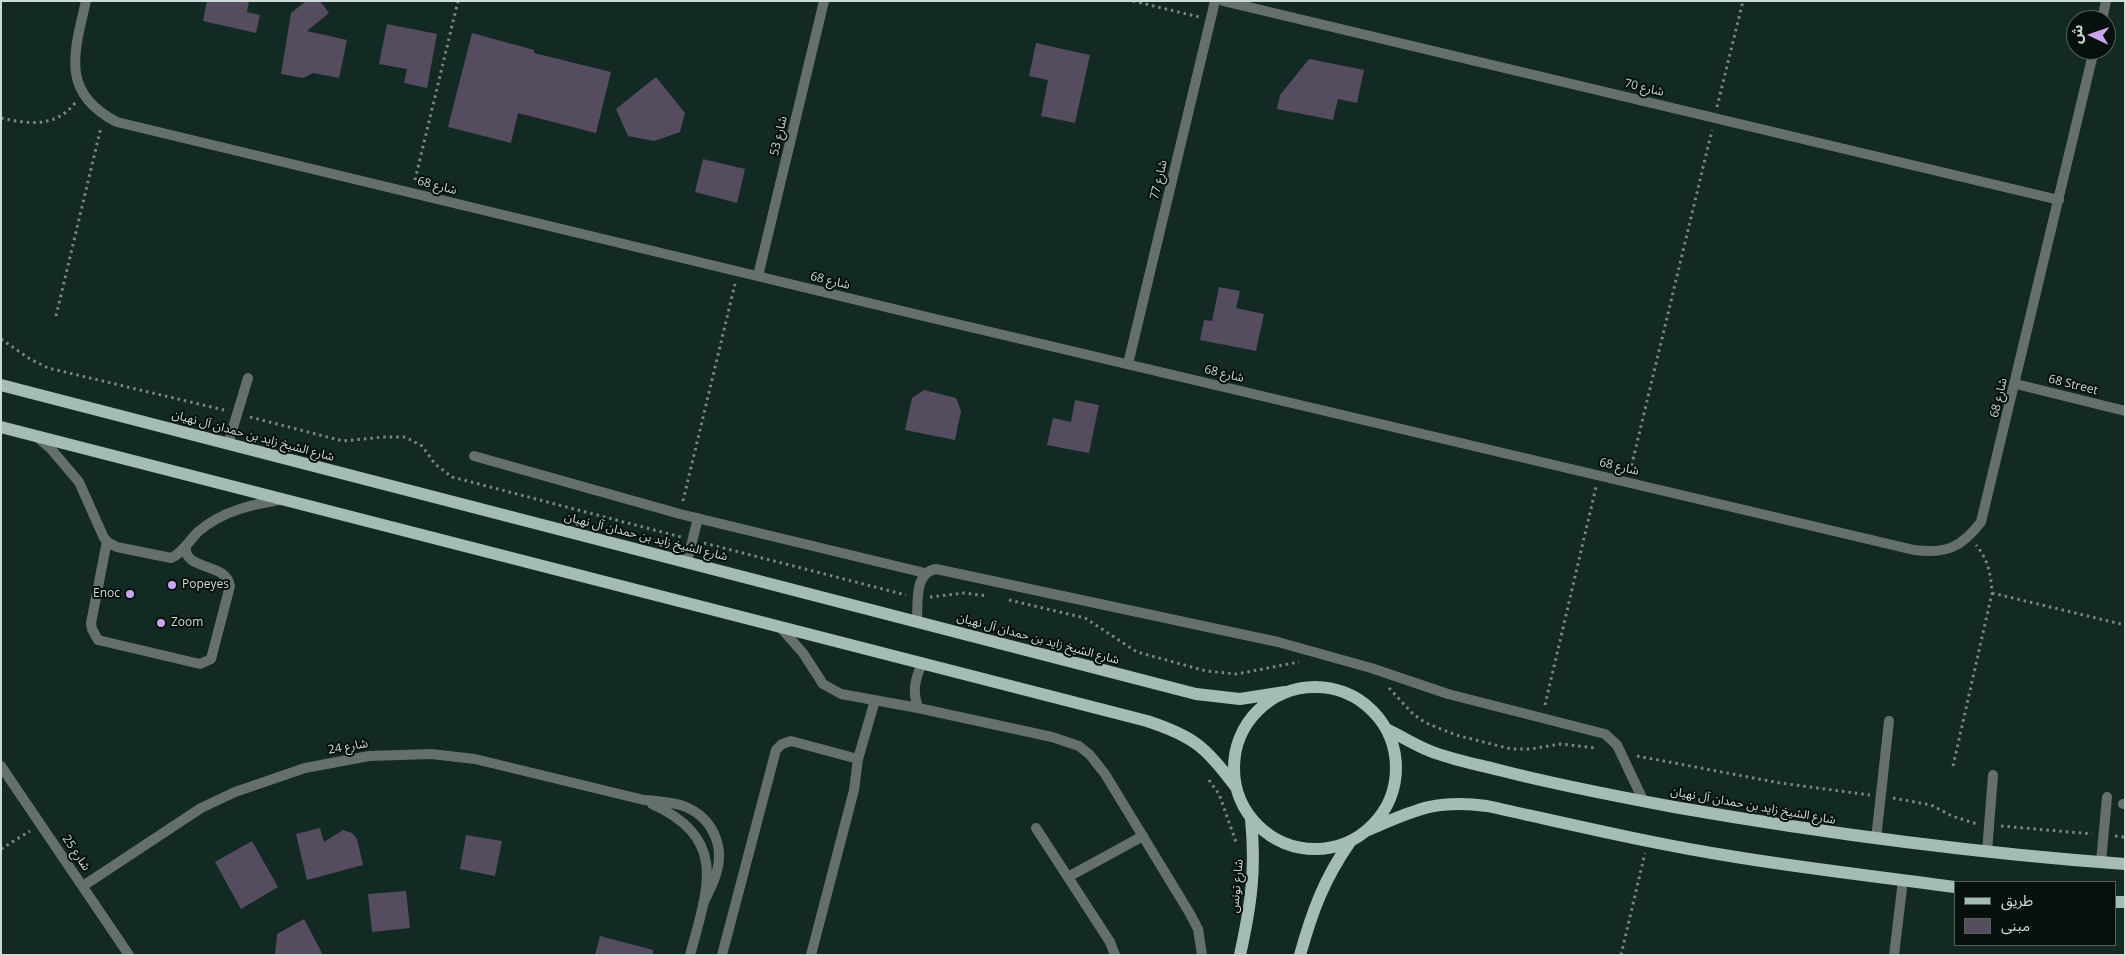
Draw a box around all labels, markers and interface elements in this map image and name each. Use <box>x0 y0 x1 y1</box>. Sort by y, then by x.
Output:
north arrow <box>2066 10 2116 60</box>
text: ش <box>2067 24 2087 44</box>
street label: شارع 70 <box>1623 76 1665 100</box>
street label: شارع 53 <box>767 115 791 157</box>
street label: شارع 77 <box>1147 159 1171 201</box>
street label: شارع 68 <box>416 174 458 198</box>
street label: شارع 68 <box>809 269 851 293</box>
street label: شارع 68 <box>1203 362 1245 386</box>
street label: 68 Street <box>2047 372 2099 398</box>
street label: شارع 68 <box>1987 377 2011 419</box>
street label: شارع الشيخ زايد بن حمدان آل نهيان <box>170 407 336 465</box>
street label: شارع 68 <box>1598 455 1640 479</box>
street label: شارع الشيخ زايد بن حمدان آل نهيان <box>563 510 729 564</box>
place label: Popeyes <box>182 578 229 592</box>
marker: Popeyes <box>166 579 178 591</box>
place label: Enoc <box>93 587 120 601</box>
marker: Enoc <box>124 588 136 600</box>
street label: شارع الشيخ زايد بن حمدان آل نهيان <box>955 610 1121 668</box>
place label: Zoom <box>171 616 203 630</box>
marker: Zoom <box>155 617 167 629</box>
street label: شارع 24 <box>327 736 369 758</box>
street label: شارع الشيخ زايد بن حمدان آل نهيان <box>1669 784 1837 828</box>
street label: شارع 25 <box>59 832 93 874</box>
street label: شارع تونس <box>1227 858 1247 914</box>
legend <box>1954 881 2116 946</box>
text: طريق <box>2001 890 2033 910</box>
text: مبنى <box>2001 915 2030 935</box>

